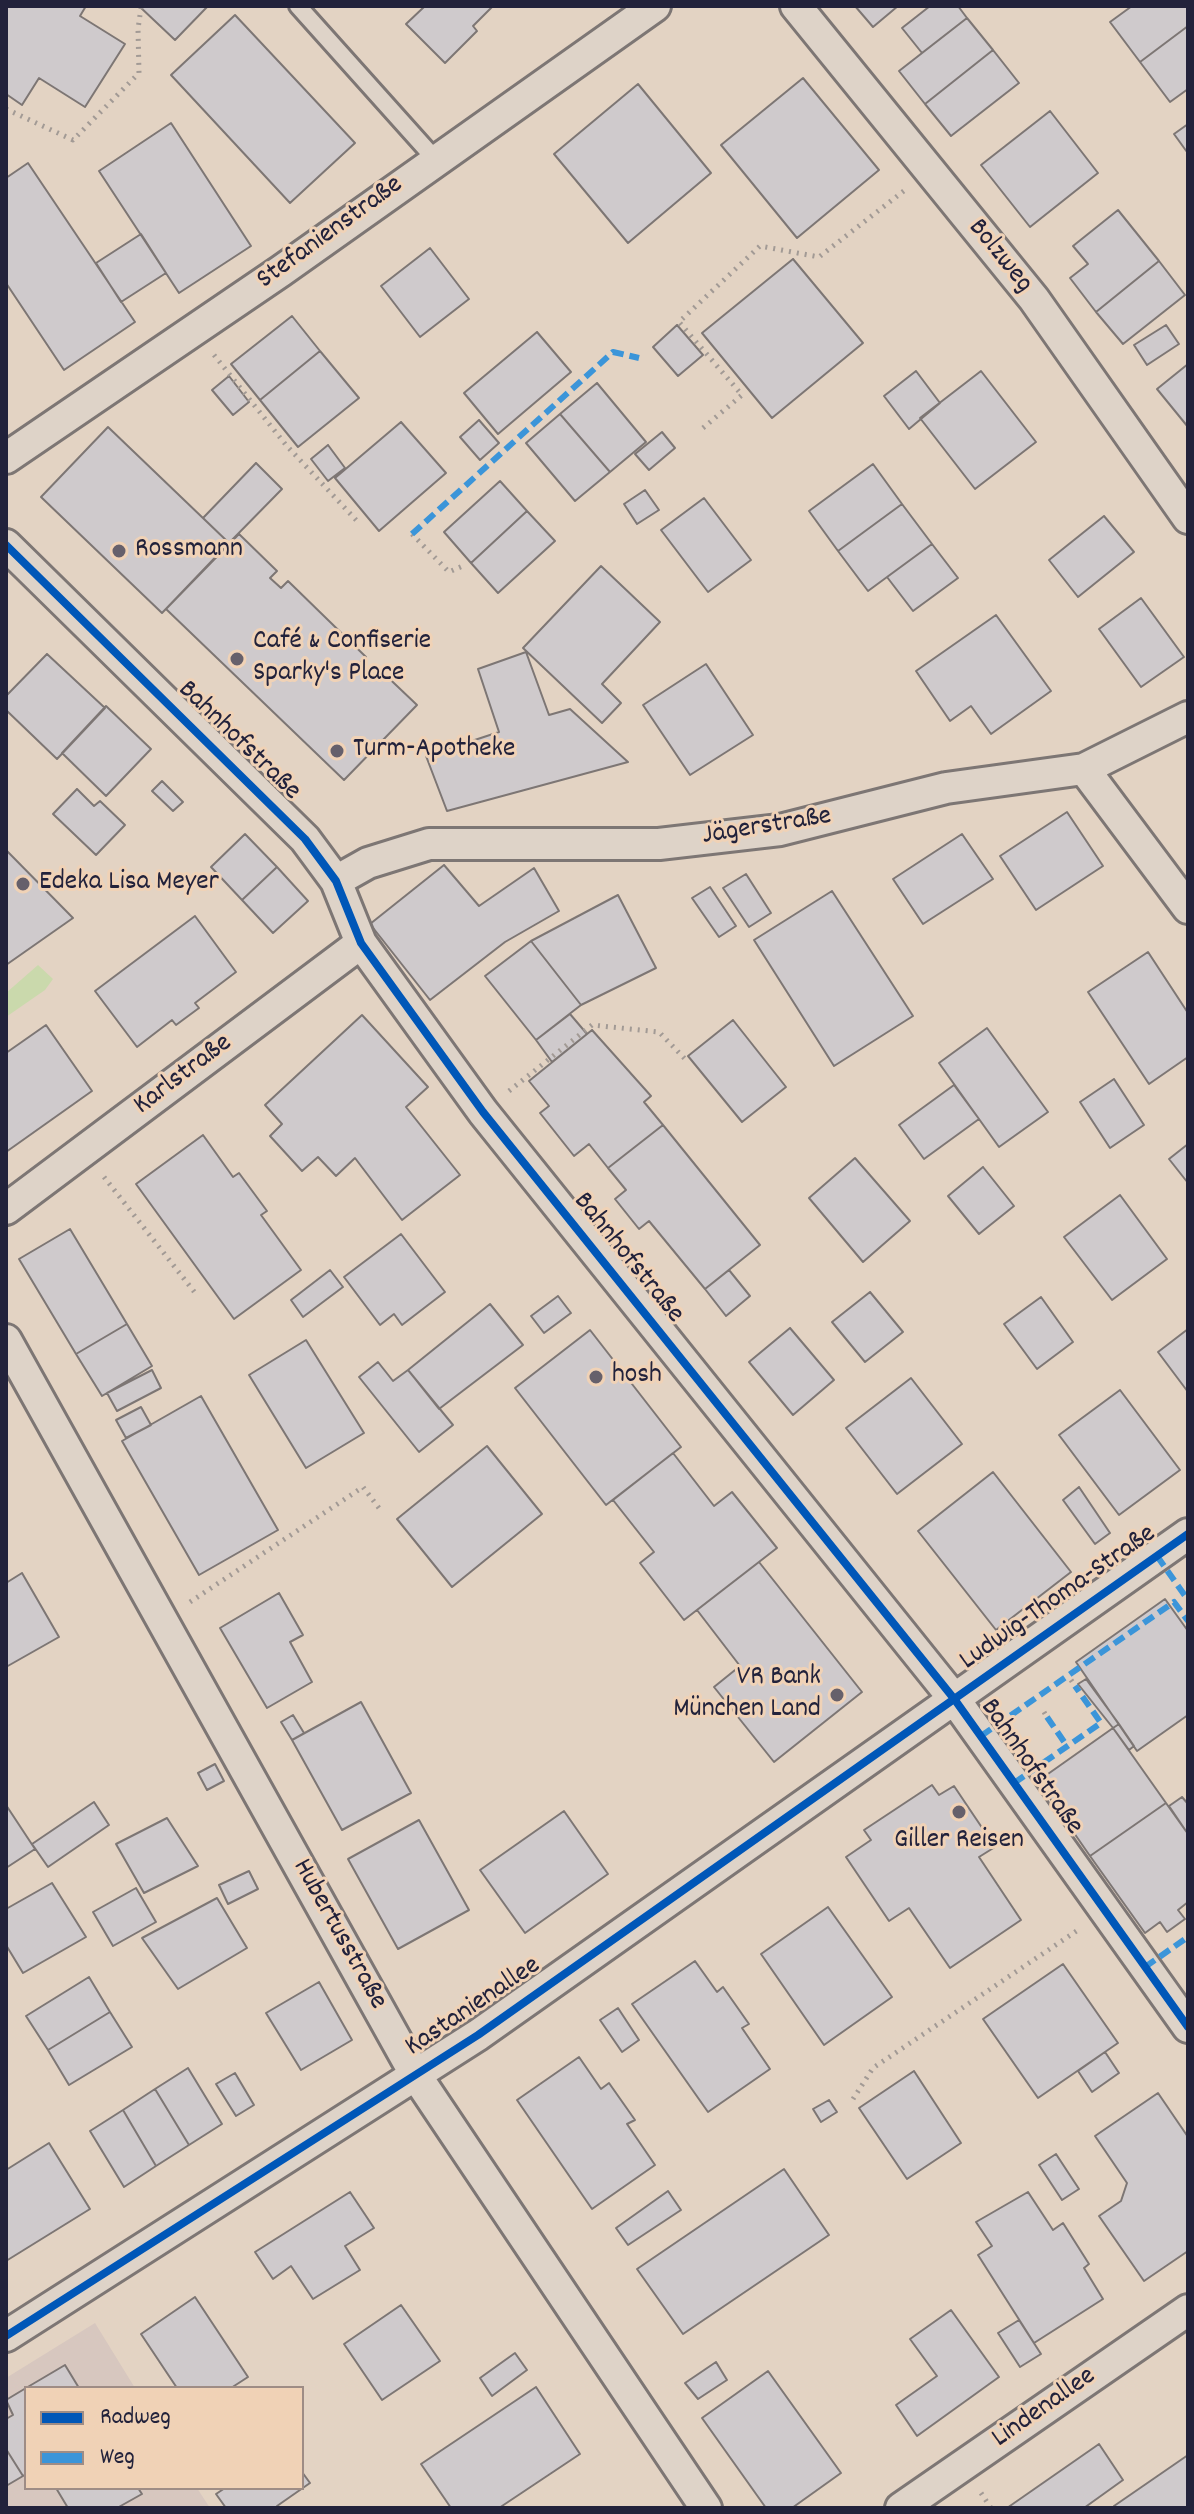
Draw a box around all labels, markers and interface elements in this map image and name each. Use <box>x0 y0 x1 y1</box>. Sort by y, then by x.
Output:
street label: Stefanienstraße <box>251 170 411 298</box>
street label: Bolzweg <box>959 213 1039 301</box>
place label: Rossmann <box>135 534 243 568</box>
marker: Rossmann <box>110 542 128 560</box>
place label: Café & Confiserie Sparky's Place <box>253 626 431 692</box>
marker: Café & Confiserie Sparky's Place <box>228 650 246 668</box>
street label: Bahnhofstraße <box>169 675 307 809</box>
place label: Turm-Apotheke <box>353 734 515 768</box>
marker: Turm-Apotheke <box>328 742 346 760</box>
street label: Jägerstraße <box>700 801 834 855</box>
place label: Edeka Lisa Meyer <box>39 867 219 901</box>
marker: Edeka Lisa Meyer <box>14 875 32 893</box>
street label: Karlstraße <box>128 1028 240 1124</box>
street label: Bahnhofstraße <box>564 1187 690 1331</box>
place label: hosh <box>612 1360 662 1394</box>
marker: hosh <box>587 1368 605 1386</box>
street label: Ludwig-Thoma-Straße <box>954 1519 1164 1679</box>
place label: VR Bank München Land <box>673 1662 821 1728</box>
marker: VR Bank München Land <box>828 1686 846 1704</box>
street label: Bahnhofstraße <box>971 1693 1089 1843</box>
marker: Giller Reisen <box>950 1803 968 1821</box>
place label: Giller Reisen <box>894 1825 1024 1859</box>
street label: Hubertusstraße <box>283 1854 393 2016</box>
street label: Kastanienallee <box>400 1951 548 2065</box>
street label: Lindenallee <box>987 2361 1103 2457</box>
legend <box>24 2386 304 2490</box>
text: Radweg <box>100 2401 171 2435</box>
text: Weg <box>100 2441 135 2475</box>

